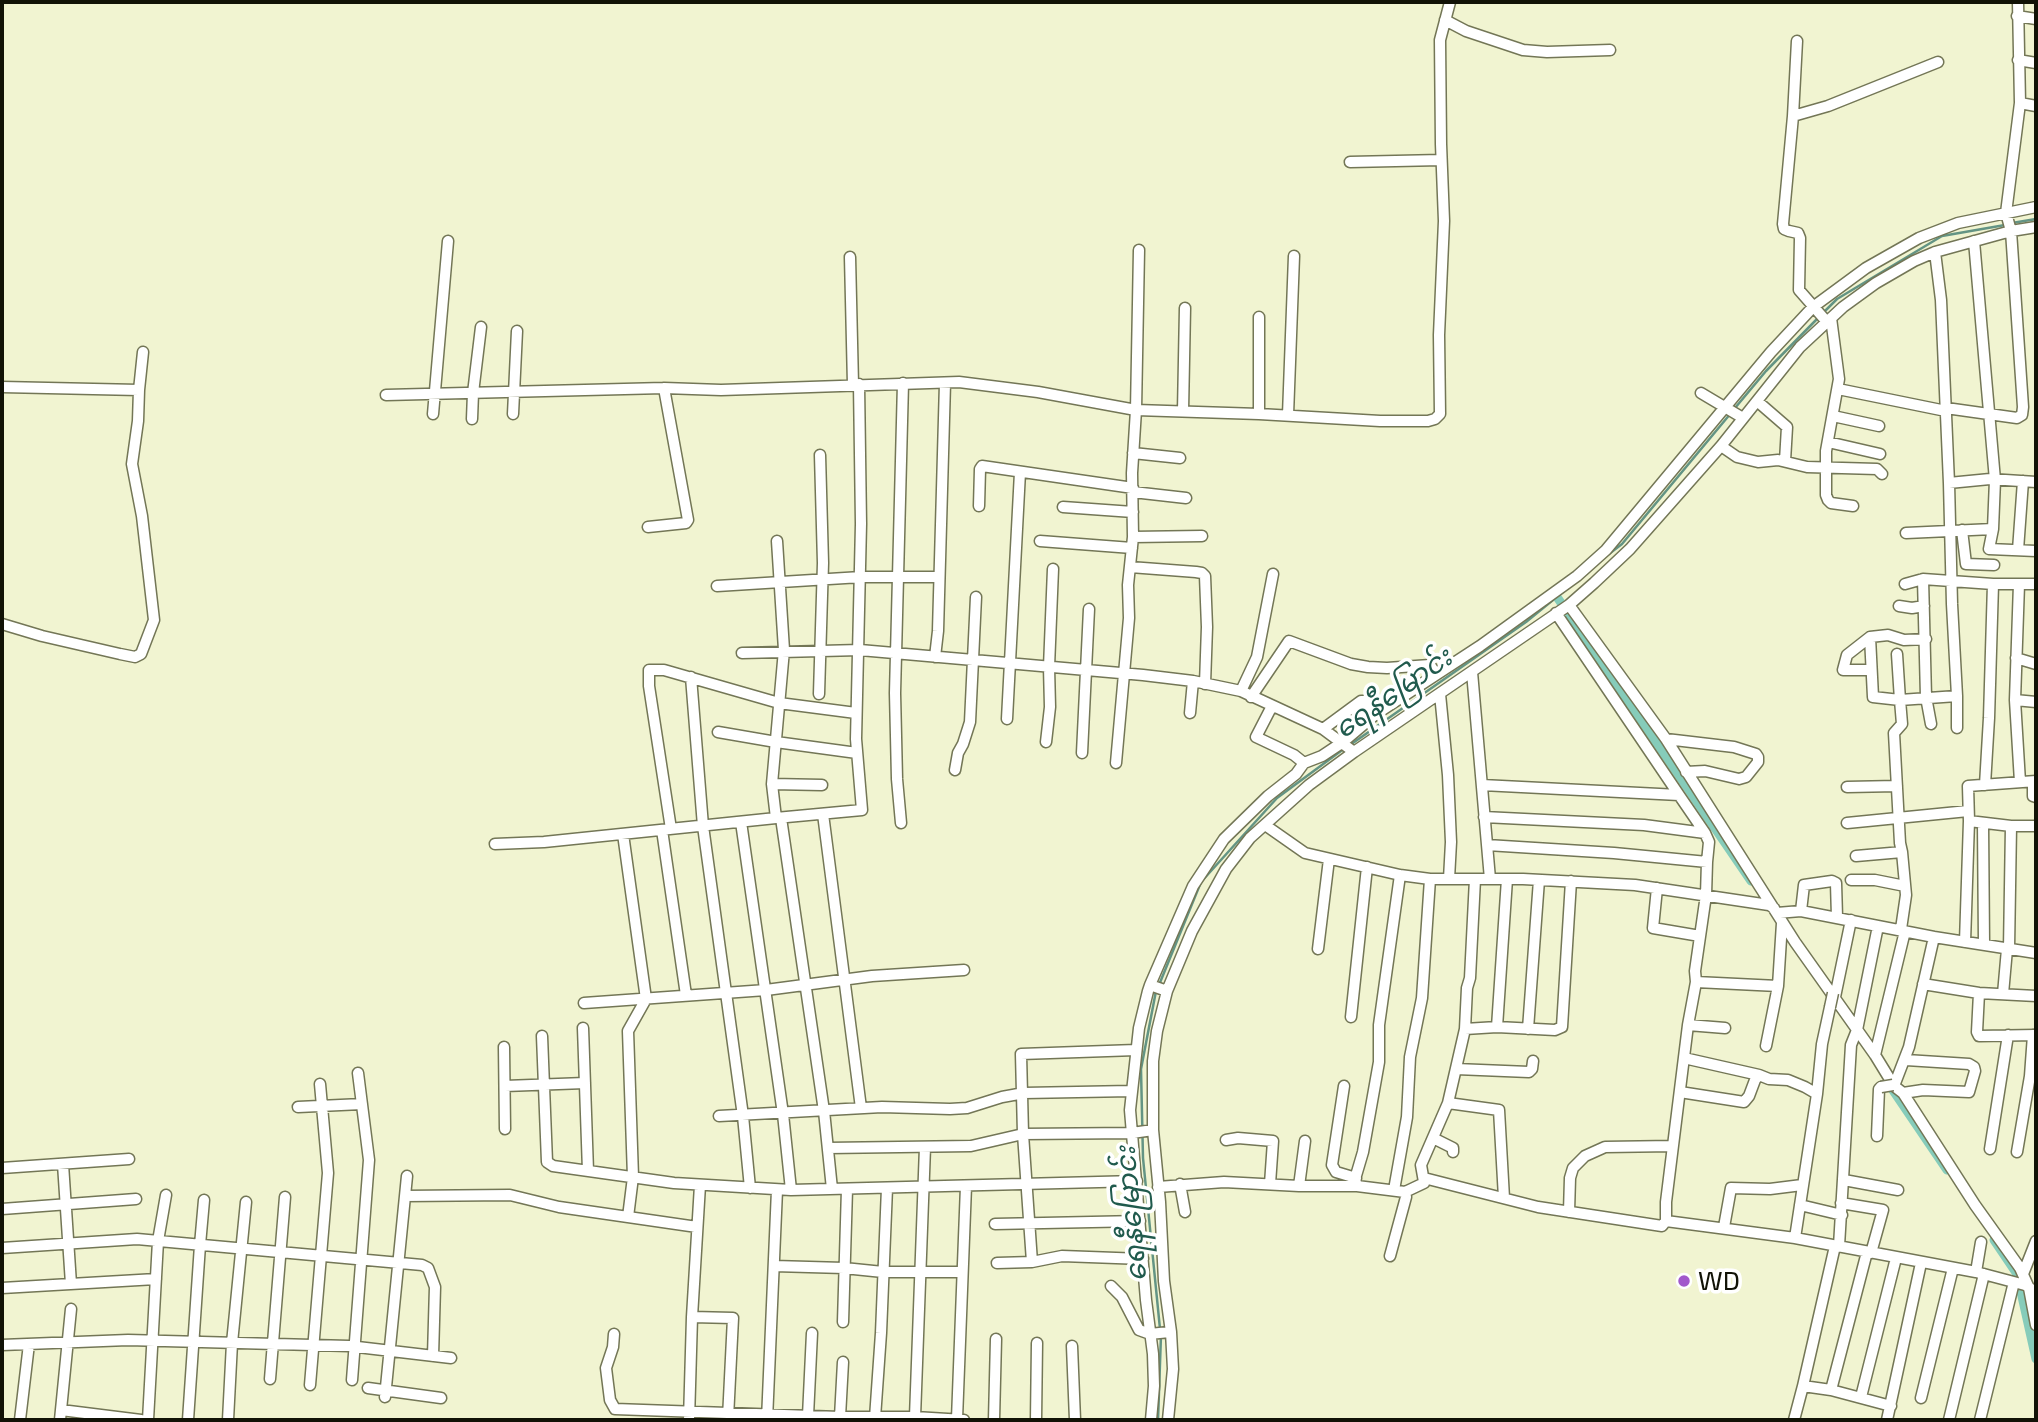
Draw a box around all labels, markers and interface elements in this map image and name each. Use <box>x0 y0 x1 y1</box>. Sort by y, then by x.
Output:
water label: ရေနီမြောင်း <box>1328 640 1458 746</box>
water label: ရေနီမြောင်း <box>1108 1145 1154 1283</box>
place label: WD <box>1698 1265 1740 1297</box>
marker: WD <box>1676 1273 1692 1289</box>

